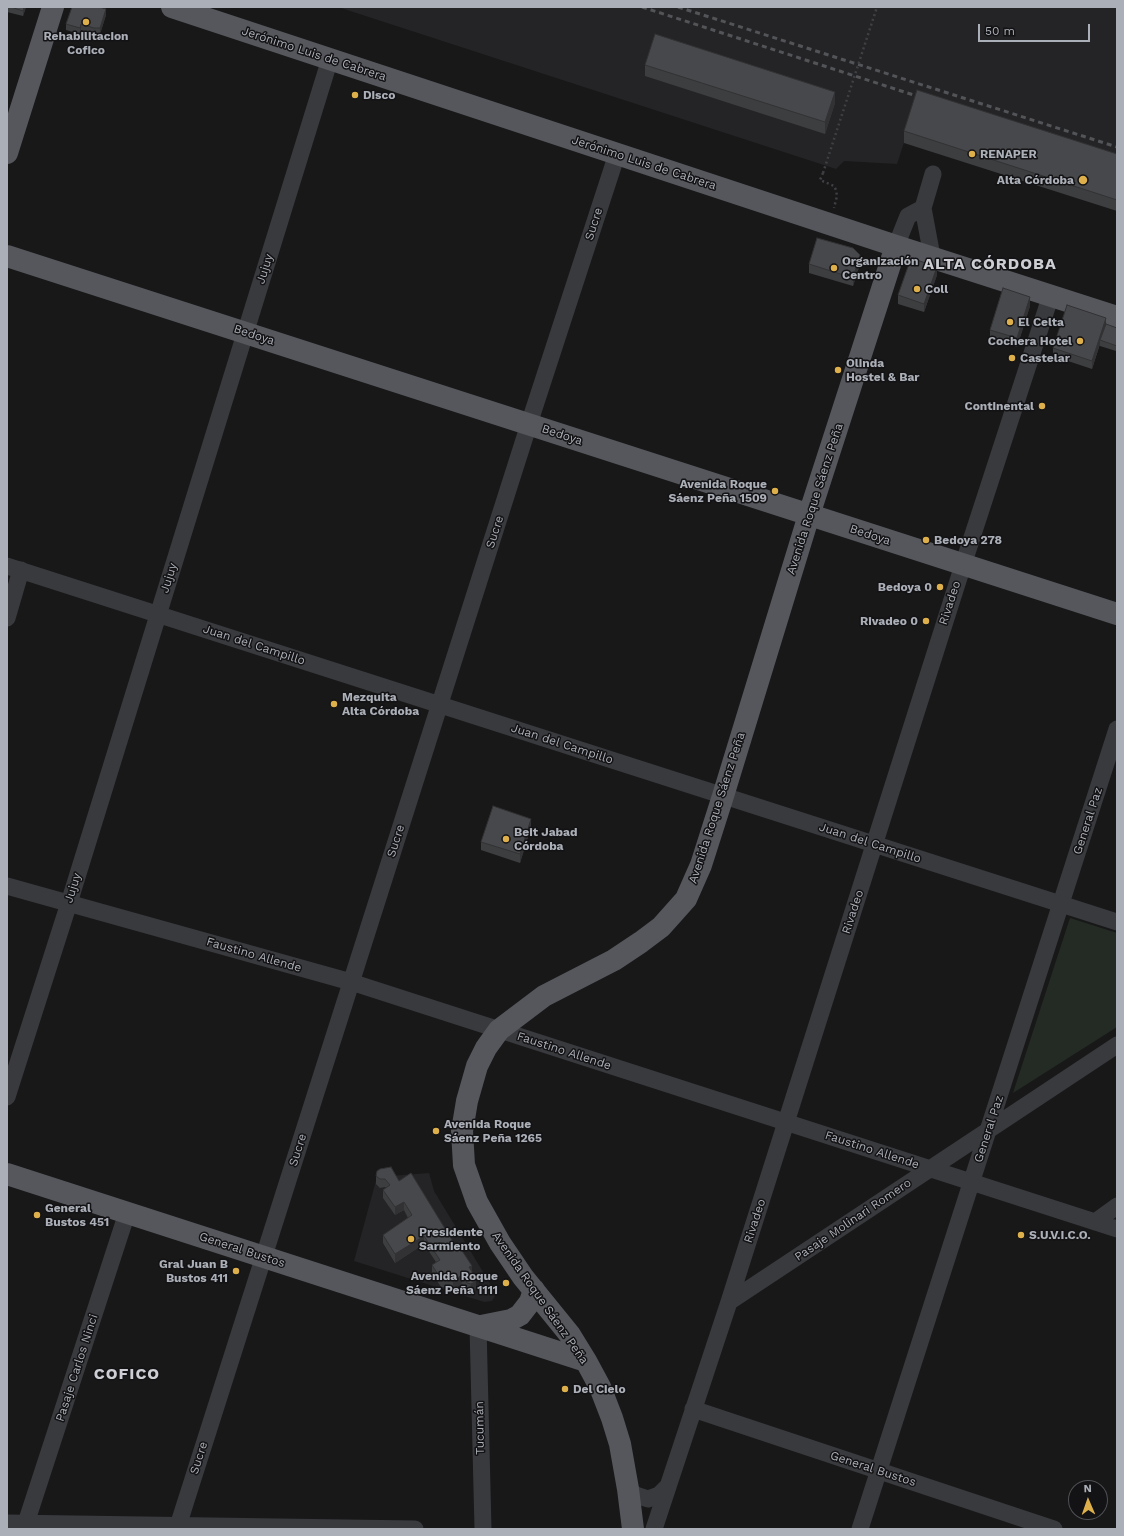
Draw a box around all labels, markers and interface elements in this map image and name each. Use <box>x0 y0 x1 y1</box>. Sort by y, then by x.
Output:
scale bar <box>980 16 1092 42</box>
marker: Rehabilitacion Cofico <box>81 17 91 27</box>
street label: Jerónimo Luis de Cabrera <box>240 24 388 84</box>
text: 50 m <box>985 24 1015 38</box>
place label: Rehabilitacion Cofico <box>43 29 129 57</box>
place label: Disco <box>363 88 395 102</box>
marker: Disco <box>350 90 360 100</box>
street label: Jerónimo Luis de Cabrera <box>570 133 718 193</box>
place label: RENAPER <box>980 147 1037 161</box>
marker: RENAPER <box>967 149 977 159</box>
place label: Alta Córdoba <box>997 173 1074 187</box>
marker: Alta Córdoba <box>1077 174 1089 186</box>
street label: Sucre <box>582 206 606 242</box>
street label: Jujuy <box>254 252 276 286</box>
place label: Organización Centro <box>842 254 918 282</box>
district label: ALTA CÓRDOBA <box>923 254 1057 274</box>
marker: Organización Centro <box>829 263 839 273</box>
place label: Coll <box>925 282 948 296</box>
marker: Coll <box>912 284 922 294</box>
place label: El Celta <box>1018 315 1064 329</box>
marker: El Celta <box>1005 317 1015 327</box>
street label: Bedoya <box>232 322 276 348</box>
place label: Cochera Hotel <box>988 334 1072 348</box>
marker: Cochera Hotel <box>1075 336 1085 346</box>
place label: Castelar <box>1020 351 1070 365</box>
marker: Castelar <box>1007 353 1017 363</box>
place label: Olinda Hostel & Bar <box>846 356 919 384</box>
marker: Olinda Hostel & Bar <box>833 365 843 375</box>
place label: Continental <box>964 399 1034 413</box>
marker: Continental <box>1037 401 1047 411</box>
street label: Bedoya <box>540 422 584 448</box>
street label: Avenida Roque Sáenz Peña <box>784 422 846 576</box>
place label: Avenida Roque Sáenz Peña 1509 <box>669 477 767 505</box>
marker: Avenida Roque Sáenz Peña 1509 <box>770 486 780 496</box>
street label: Sucre <box>483 514 507 550</box>
street label: Bedoya <box>848 522 892 548</box>
place label: Bedoya 278 <box>934 533 1002 547</box>
marker: Bedoya 278 <box>921 535 931 545</box>
street label: Jujuy <box>158 561 180 595</box>
street label: Rivadeo <box>936 579 964 627</box>
place label: Bedoya 0 <box>878 580 932 594</box>
marker: Bedoya 0 <box>935 582 945 592</box>
place label: Rivadeo 0 <box>860 614 918 628</box>
marker: Rivadeo 0 <box>921 616 931 626</box>
street label: Juan del Campillo <box>201 622 307 668</box>
place label: Mezquita Alta Córdoba <box>342 690 419 718</box>
marker: Mezquita Alta Córdoba <box>329 699 339 709</box>
street label: Juan del Campillo <box>509 721 615 767</box>
street label: Avenida Roque Sáenz Peña <box>686 731 748 885</box>
street label: General Paz <box>1070 786 1106 856</box>
street label: Juan del Campillo <box>817 820 923 866</box>
street label: Sucre <box>384 823 408 859</box>
place label: Beit Jabad Córdoba <box>514 825 577 853</box>
marker: Beit Jabad Córdoba <box>501 834 511 844</box>
street label: Jujuy <box>62 871 84 905</box>
street label: Rivadeo <box>839 888 867 936</box>
street label: Faustino Allende <box>205 935 303 975</box>
street label: Faustino Allende <box>515 1029 613 1073</box>
street label: General Paz <box>971 1094 1007 1164</box>
place label: Avenida Roque Sáenz Peña 1265 <box>444 1117 542 1145</box>
marker: Avenida Roque Sáenz Peña 1265 <box>431 1126 441 1136</box>
street label: Faustino Allende <box>823 1128 921 1172</box>
street label: Sucre <box>286 1132 310 1168</box>
street label: Pasaje Molinari Romero <box>792 1176 914 1264</box>
street label: Rivadeo <box>741 1197 769 1245</box>
place label: General Bustos 451 <box>45 1201 109 1229</box>
marker: General Bustos 451 <box>32 1210 42 1220</box>
place label: Presidente Sarmiento <box>419 1225 483 1253</box>
place label: S.U.V.I.C.O. <box>1029 1228 1091 1242</box>
street label: General Bustos <box>197 1229 287 1271</box>
street label: Avenida Roque Sáenz Peña <box>489 1229 591 1367</box>
marker: S.U.V.I.C.O. <box>1016 1230 1026 1240</box>
marker: Presidente Sarmiento <box>406 1234 416 1244</box>
place label: Gral Juan B Bustos 411 <box>159 1257 228 1285</box>
marker: Gral Juan B Bustos 411 <box>231 1266 241 1276</box>
place label: Avenida Roque Sáenz Peña 1111 <box>406 1269 498 1297</box>
marker: Avenida Roque Sáenz Peña 1111 <box>501 1278 511 1288</box>
street label: Pasaje Carlos Ninci <box>53 1313 101 1423</box>
district label: COFICO <box>94 1364 160 1384</box>
place label: Del Cielo <box>573 1382 626 1396</box>
marker: Del Cielo <box>560 1384 570 1394</box>
street label: Tucumán <box>472 1401 488 1455</box>
street label: Sucre <box>187 1440 211 1476</box>
street label: General Bustos <box>828 1448 918 1490</box>
north arrow <box>1068 1480 1108 1520</box>
text: N <box>1083 1482 1092 1495</box>

